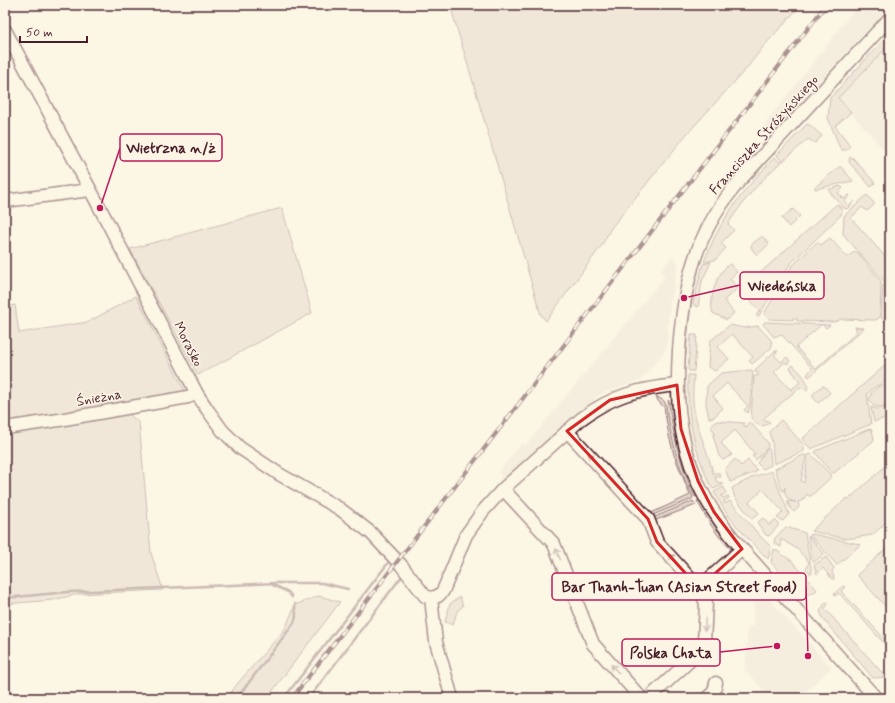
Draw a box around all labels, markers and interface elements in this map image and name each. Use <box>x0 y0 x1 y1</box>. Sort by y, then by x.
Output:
scale bar <box>20 18 87 44</box>
text: 50 m <box>26 25 53 41</box>
street label: Franciszka Stróżyńskiego <box>705 71 823 199</box>
callout: Wietrzna n/ż <box>120 134 222 161</box>
text: Wietrzna n/ż <box>125 139 216 159</box>
callout: Wiedeńska <box>740 272 824 299</box>
text: Wiedeńska <box>747 277 817 297</box>
street label: Morasko <box>169 318 207 370</box>
street label: Śnieżna <box>75 385 123 411</box>
one-way arrow <box>588 453 597 464</box>
one-way arrow <box>554 549 561 561</box>
one-way arrow <box>668 554 677 564</box>
callout: Bar Thanh-Tuan (Asian Street Food) <box>552 573 806 600</box>
text: Bar Thanh-Tuan (Asian Street Food) <box>562 578 797 598</box>
one-way arrow <box>702 618 709 631</box>
callout: Polska Chata <box>622 639 720 666</box>
text: Polska Chata <box>630 644 712 664</box>
one-way arrow <box>611 664 620 674</box>

